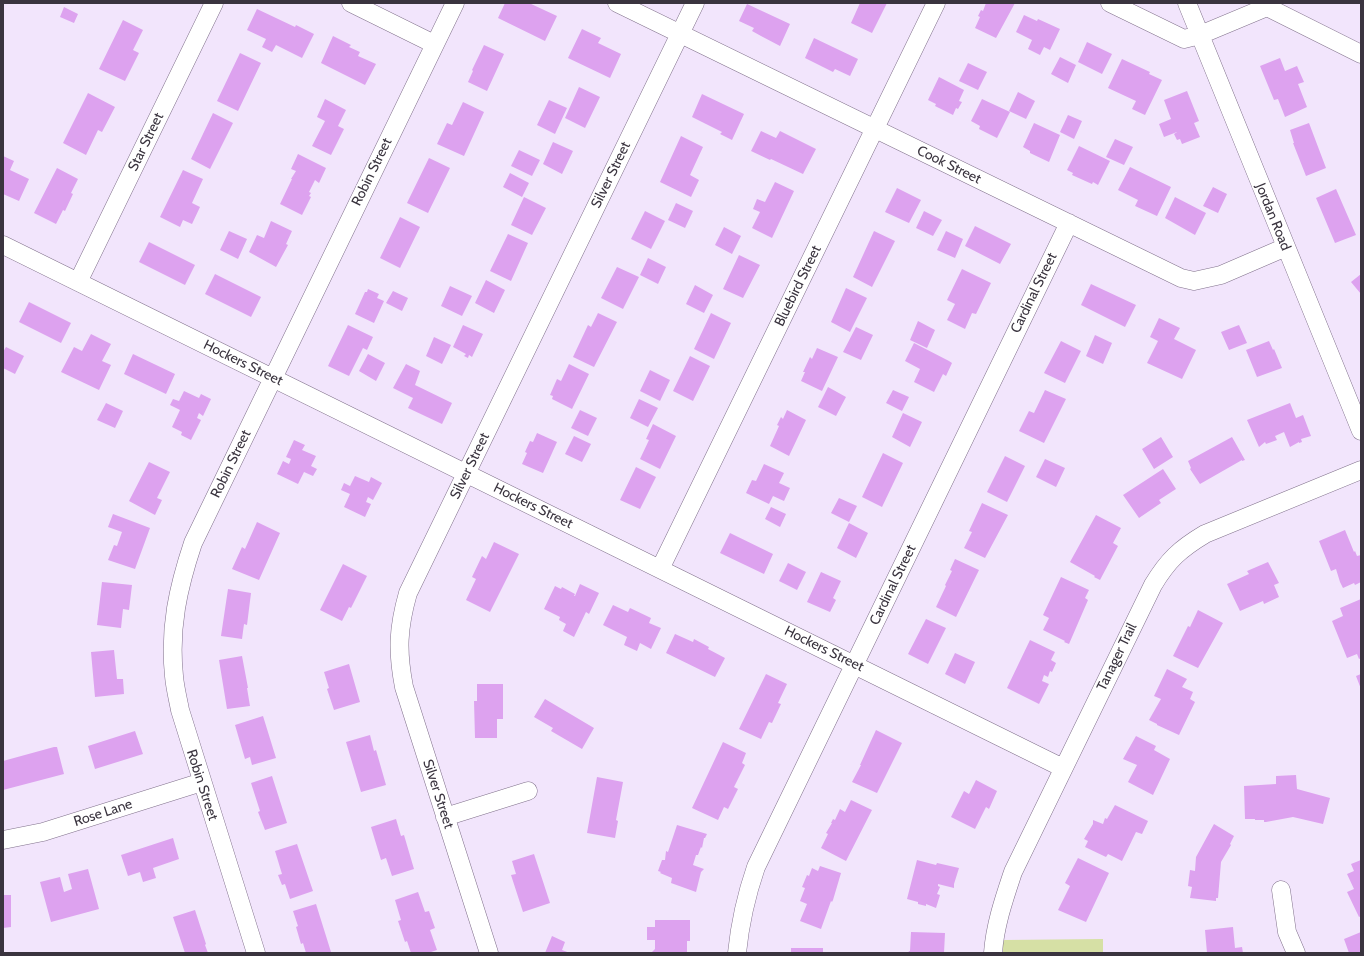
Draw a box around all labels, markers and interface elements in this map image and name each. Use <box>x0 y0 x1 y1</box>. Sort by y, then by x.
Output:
street label: Star Street <box>125 110 167 174</box>
street label: Robin Street <box>348 135 396 209</box>
street label: Silver Street <box>588 139 634 211</box>
street label: Cook Street <box>914 142 984 188</box>
street label: Jordan Road <box>1252 181 1294 253</box>
street label: Bluebird Street <box>771 243 825 329</box>
street label: Cardinal Street <box>1007 250 1061 336</box>
street label: Hockers Street <box>201 337 285 389</box>
street label: Robin Street <box>207 427 255 501</box>
street label: Silver Street <box>447 430 493 502</box>
street label: Hockers Street <box>491 480 575 532</box>
street label: Cardinal Street <box>866 542 920 628</box>
street label: Tanager Trail <box>1093 620 1141 694</box>
street label: Hockers Street <box>782 623 866 675</box>
street label: Robin Street <box>183 747 221 823</box>
street label: Silver Street <box>419 757 457 831</box>
street label: Rose Lane <box>72 796 134 830</box>

